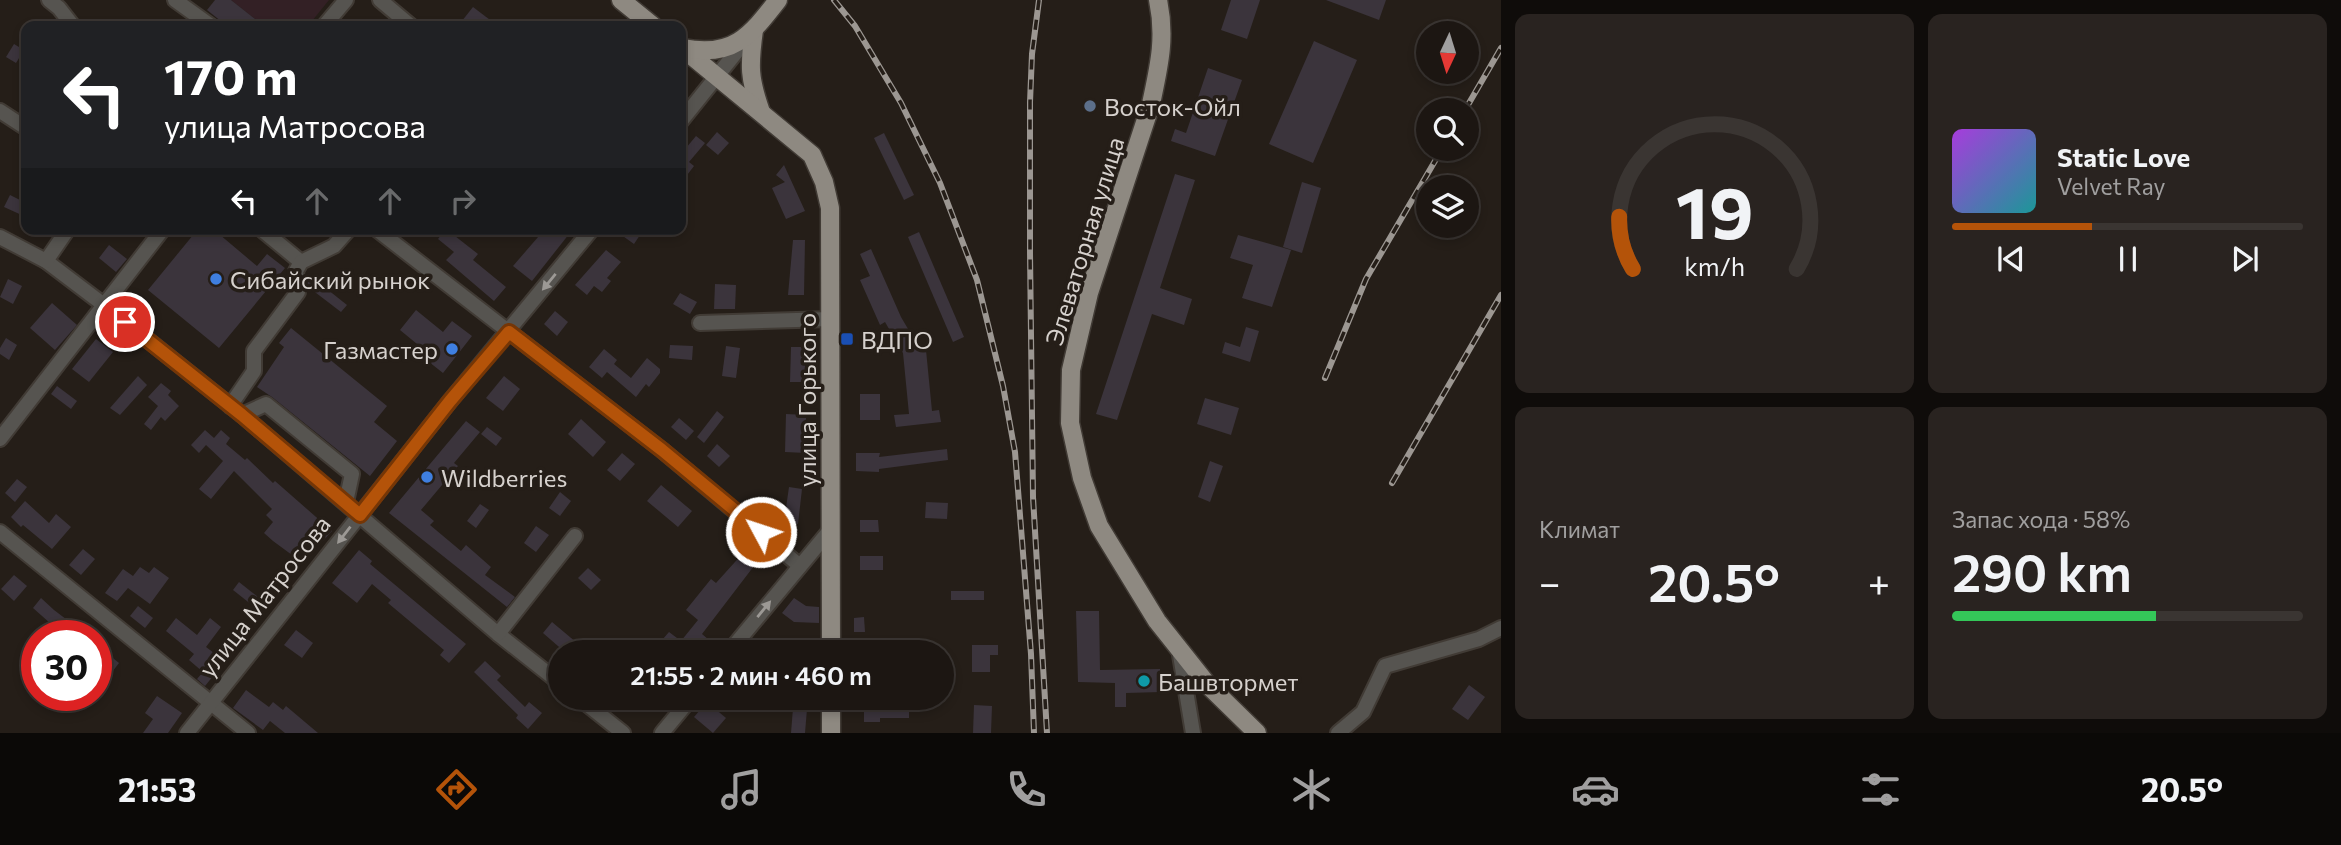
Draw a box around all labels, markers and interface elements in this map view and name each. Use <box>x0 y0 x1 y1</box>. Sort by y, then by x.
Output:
north arrow <box>1416 21 1479 84</box>
map controls <box>1416 21 1479 238</box>
text: 170 m <box>164 45 297 105</box>
icon: left <box>49 49 140 140</box>
place label: Восток-Ойл <box>1104 92 1241 121</box>
marker: Восток-Ойл <box>1082 98 1098 114</box>
button: search <box>1416 98 1479 161</box>
text: улица Матросова <box>164 105 426 145</box>
street label: Элеваторная улица <box>1039 133 1129 349</box>
text: Static Love <box>2057 141 2190 172</box>
text: 19 <box>1676 166 1753 255</box>
text: Velvet Ray <box>2057 172 2165 200</box>
button: layers <box>1416 175 1479 238</box>
icon: left <box>225 182 263 220</box>
icon: ahead <box>298 182 336 220</box>
icon: ahead <box>371 182 409 220</box>
icon: right <box>444 182 482 220</box>
icon: previous <box>1992 240 2030 278</box>
icon: pause <box>2109 240 2147 278</box>
icon: next <box>2226 240 2264 278</box>
text: km/h <box>1684 251 1745 281</box>
place label: Сибайский рынок <box>230 265 430 294</box>
marker: Сибайский рынок <box>208 271 224 287</box>
one-way arrow <box>542 274 557 291</box>
pin <box>95 292 155 352</box>
icon: arrive <box>106 303 144 341</box>
street label: улица Горького <box>792 313 821 487</box>
place label: ВДПО <box>861 325 933 354</box>
marker: ВДПО <box>839 331 855 347</box>
place label: Газмастер <box>323 335 438 364</box>
marker: Газмастер <box>444 341 460 357</box>
place label: Wildberries <box>441 463 567 492</box>
marker: Wildberries <box>419 469 435 485</box>
position arrow <box>724 495 798 569</box>
text: Запас хода · 58% <box>1952 505 2130 533</box>
street label: улица Матросова <box>192 510 336 682</box>
text: Климат <box>1539 515 1620 543</box>
one-way arrow <box>338 526 352 544</box>
text: 290 km <box>1952 539 2132 603</box>
text: 20.5° <box>1648 549 1780 613</box>
text: − <box>1539 558 1561 605</box>
text: + <box>1868 558 1890 605</box>
one-way arrow <box>757 601 772 619</box>
speed limit sign: 30 <box>21 620 112 711</box>
text: 21:55 · 2 мин · 460 m <box>630 659 872 690</box>
place label: Башвтормет <box>1158 667 1299 696</box>
marker: Башвтормет <box>1136 673 1152 689</box>
icon: directions <box>432 765 481 814</box>
icon: music <box>717 765 766 814</box>
icon: phone <box>1002 765 1051 814</box>
icon: climate <box>1287 765 1336 814</box>
icon: car <box>1571 765 1620 814</box>
icon: filters <box>1856 765 1905 814</box>
text: 21:53 <box>118 769 196 809</box>
text: 20.5° <box>2141 769 2223 809</box>

